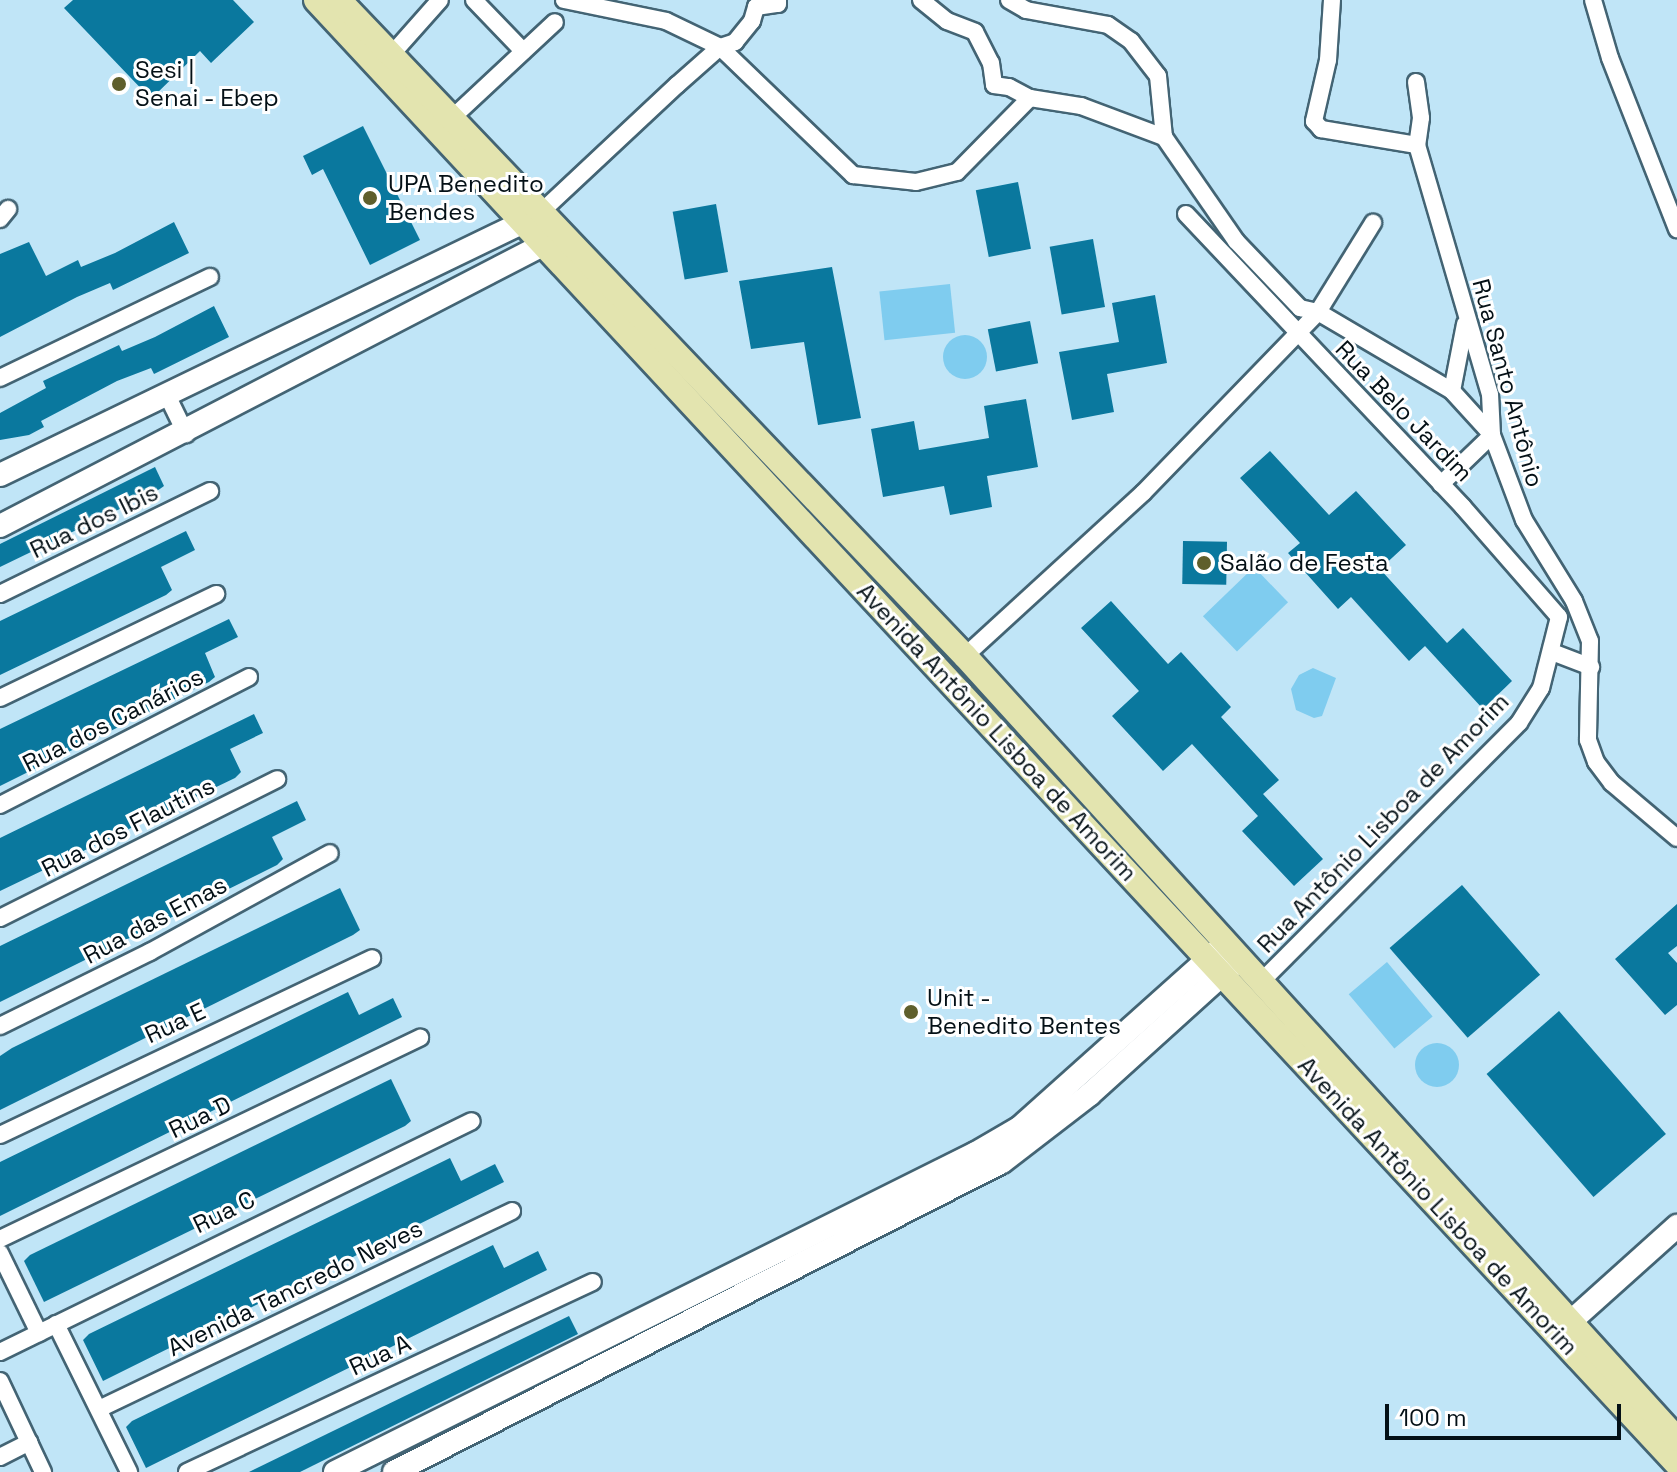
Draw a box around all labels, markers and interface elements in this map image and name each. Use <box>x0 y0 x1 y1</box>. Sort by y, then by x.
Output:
place label: Sesi | Senai - Ebep <box>135 56 280 112</box>
marker: Sesi | Senai - Ebep <box>110 75 128 93</box>
place label: UPA Benedito Bendes <box>388 170 544 226</box>
marker: UPA Benedito Bendes <box>359 187 381 209</box>
street label: Rua Santo Antônio <box>1466 276 1550 490</box>
street label: Rua Belo Jardim <box>1329 335 1479 487</box>
street label: Rua dos Ibis <box>25 478 163 564</box>
place label: Salão de Festa <box>1220 549 1389 577</box>
marker: Salão de Festa <box>1195 554 1213 572</box>
street label: Avenida Antônio Lisboa de Amorim <box>851 577 1143 887</box>
street label: Rua dos Canários <box>18 662 208 778</box>
street label: Rua Antônio Lisboa de Amorim <box>1251 687 1515 959</box>
street label: Rua dos Flautins <box>37 771 219 883</box>
street label: Rua das Emas <box>78 870 232 970</box>
place label: Unit - Benedito Bentes <box>927 984 1121 1040</box>
street label: Rua E <box>140 997 210 1049</box>
marker: Unit - Benedito Bentes <box>902 1003 920 1021</box>
street label: Avenida Antônio Lisboa de Amorim <box>1292 1051 1584 1361</box>
street label: Rua D <box>164 1090 236 1144</box>
street label: Rua C <box>188 1185 260 1239</box>
street label: Avenida Tancredo Neves <box>163 1214 427 1362</box>
street label: Rua A <box>344 1328 416 1382</box>
scale bar <box>1389 1388 1625 1438</box>
text: 100 m <box>1399 1402 1467 1433</box>

